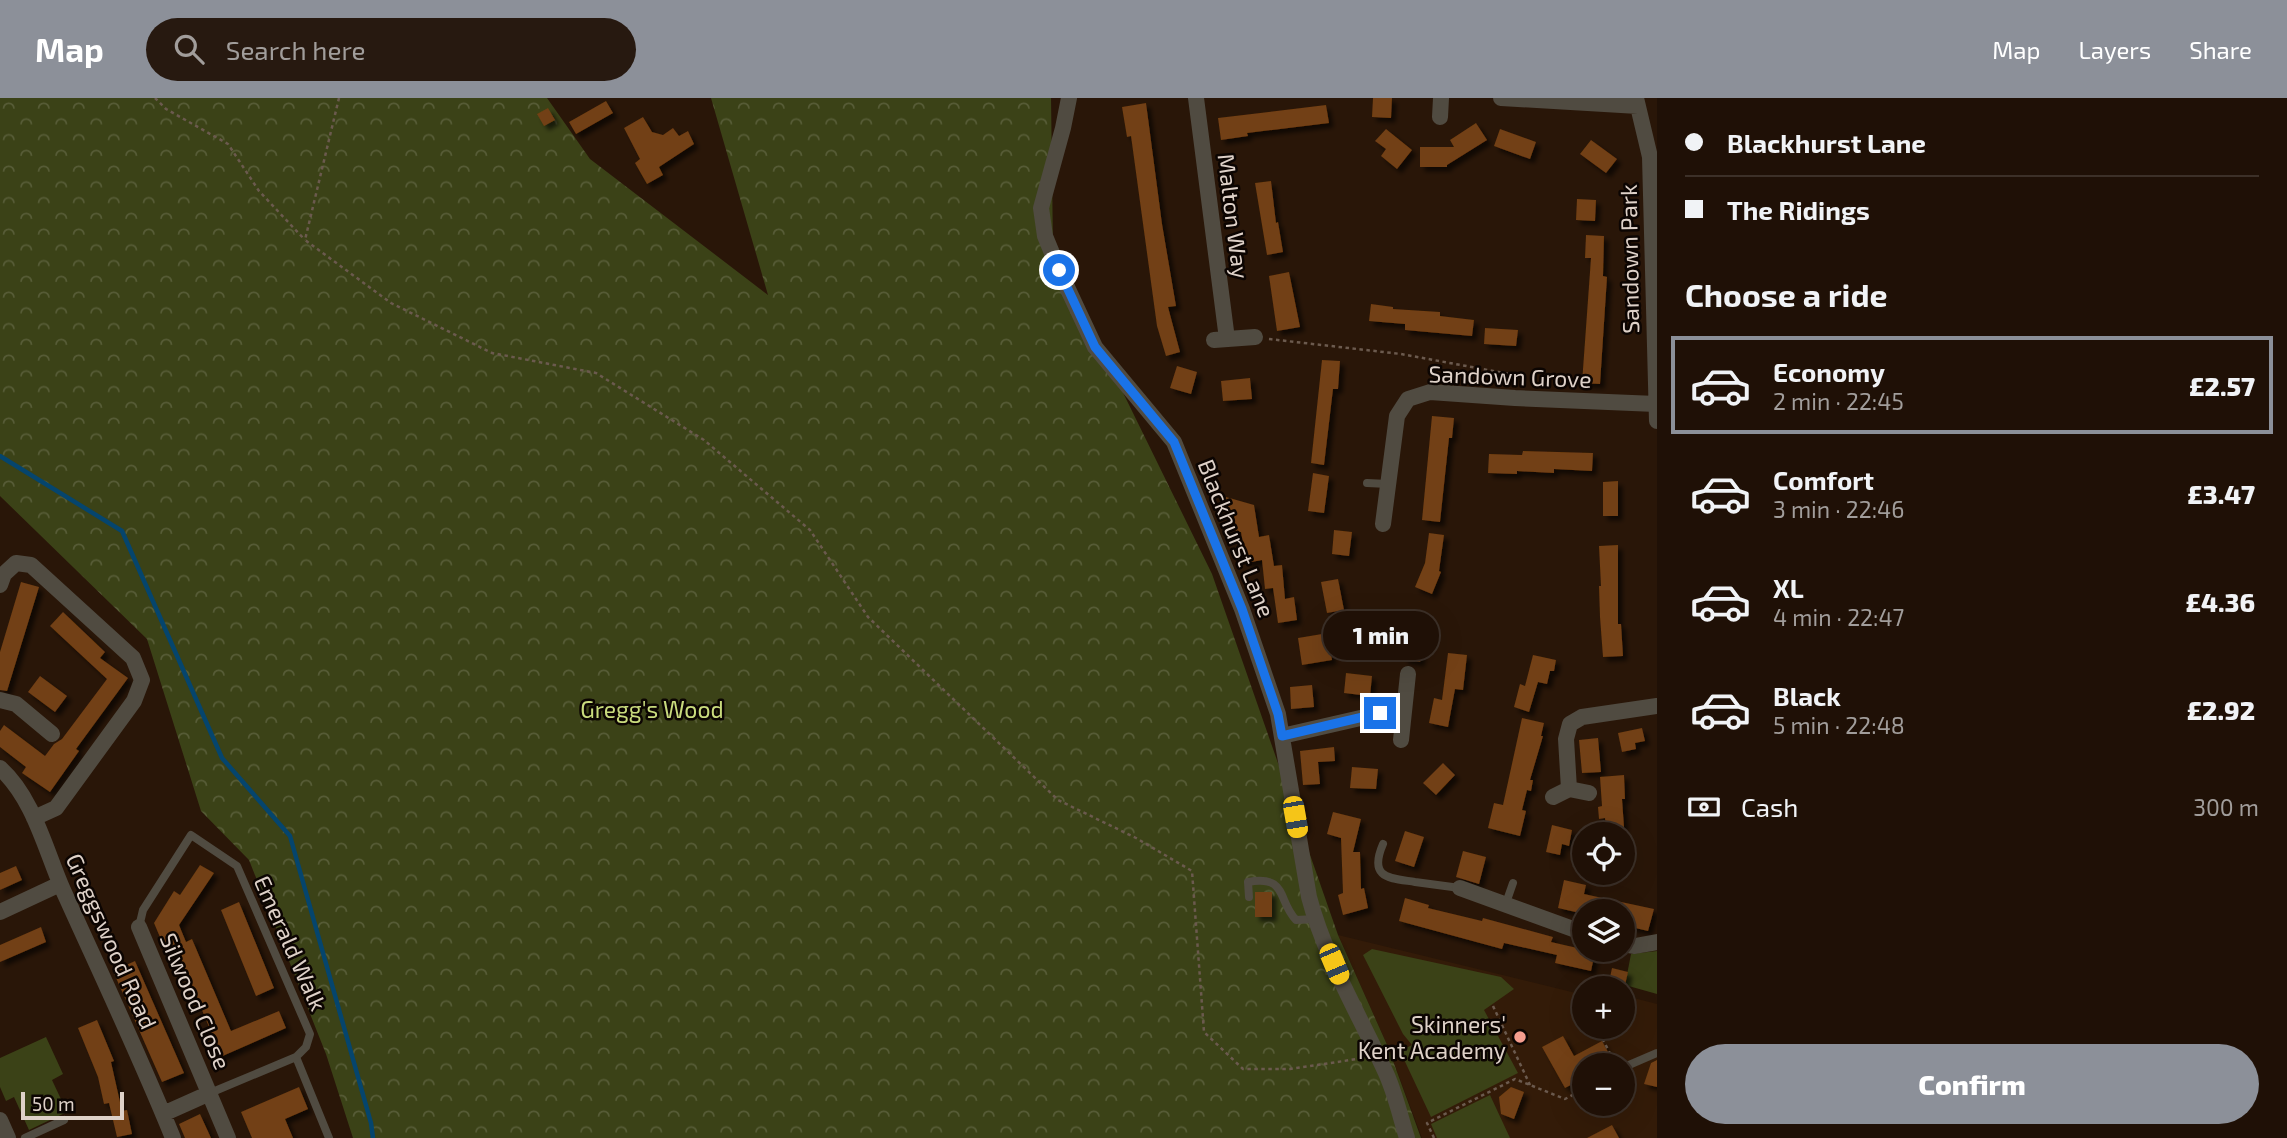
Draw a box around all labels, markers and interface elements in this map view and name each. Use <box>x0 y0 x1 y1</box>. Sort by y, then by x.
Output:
search box <box>146 18 636 81</box>
text: Map <box>35 29 104 69</box>
icon: search <box>170 30 208 68</box>
text: Search here <box>226 34 365 65</box>
text: Map <box>1992 35 2040 64</box>
text: Layers <box>2078 35 2151 64</box>
text: Share <box>2189 35 2252 64</box>
text: Blackhurst Lane <box>1727 127 1926 158</box>
street label: Malton Way <box>1212 152 1256 280</box>
street label: Sandown Park <box>1614 184 1644 334</box>
text: The Ridings <box>1727 194 1870 225</box>
route start <box>1043 254 1075 286</box>
text: Choose a ride <box>1685 275 1888 313</box>
icon: car <box>1689 354 1752 417</box>
text: Economy <box>1773 356 1885 387</box>
street label: Sandown Grove <box>1428 359 1592 393</box>
text: £2.57 <box>2189 370 2255 401</box>
text: 2 min · 22:45 <box>1773 387 1904 415</box>
street label: Blackhurst Lane <box>1193 455 1281 621</box>
icon: car <box>1689 462 1752 525</box>
text: Comfort <box>1773 464 1874 495</box>
text: £3.47 <box>2187 478 2255 509</box>
text: 3 min · 22:46 <box>1773 495 1904 523</box>
icon: car <box>1689 570 1752 633</box>
text: XL <box>1773 572 1804 603</box>
text: £4.36 <box>2186 586 2255 617</box>
text: 4 min · 22:47 <box>1773 603 1904 631</box>
callout: 1 min <box>1322 612 1438 660</box>
text: 1 min <box>1353 621 1409 649</box>
icon: car <box>1689 678 1752 741</box>
text: Black <box>1773 680 1841 711</box>
text: £2.92 <box>2187 694 2255 725</box>
park label: Gregg's Wood <box>580 695 724 723</box>
route end <box>1364 697 1396 729</box>
text: 5 min · 22:48 <box>1773 711 1905 739</box>
icon: cash <box>1685 788 1723 826</box>
text: Cash <box>1741 791 1798 822</box>
text: 300 m <box>2193 793 2259 821</box>
car <box>1282 794 1309 840</box>
map controls <box>1572 822 1635 1116</box>
button: locate <box>1572 822 1635 885</box>
street label: Greggswood Road <box>61 849 163 1033</box>
street label: Emerald Walk <box>249 871 333 1015</box>
button: layers <box>1572 899 1635 962</box>
street label: Silwood Close <box>155 929 237 1073</box>
car <box>1317 941 1352 987</box>
button: + <box>1572 976 1635 1039</box>
place label: Skinners' Kent Academy <box>1358 1010 1506 1064</box>
marker: Skinners' Kent Academy <box>1512 1029 1528 1045</box>
button: Confirm <box>1685 1044 2259 1124</box>
button: − <box>1572 1053 1635 1116</box>
scale bar <box>21 1089 124 1121</box>
text: 50 m <box>32 1092 75 1115</box>

